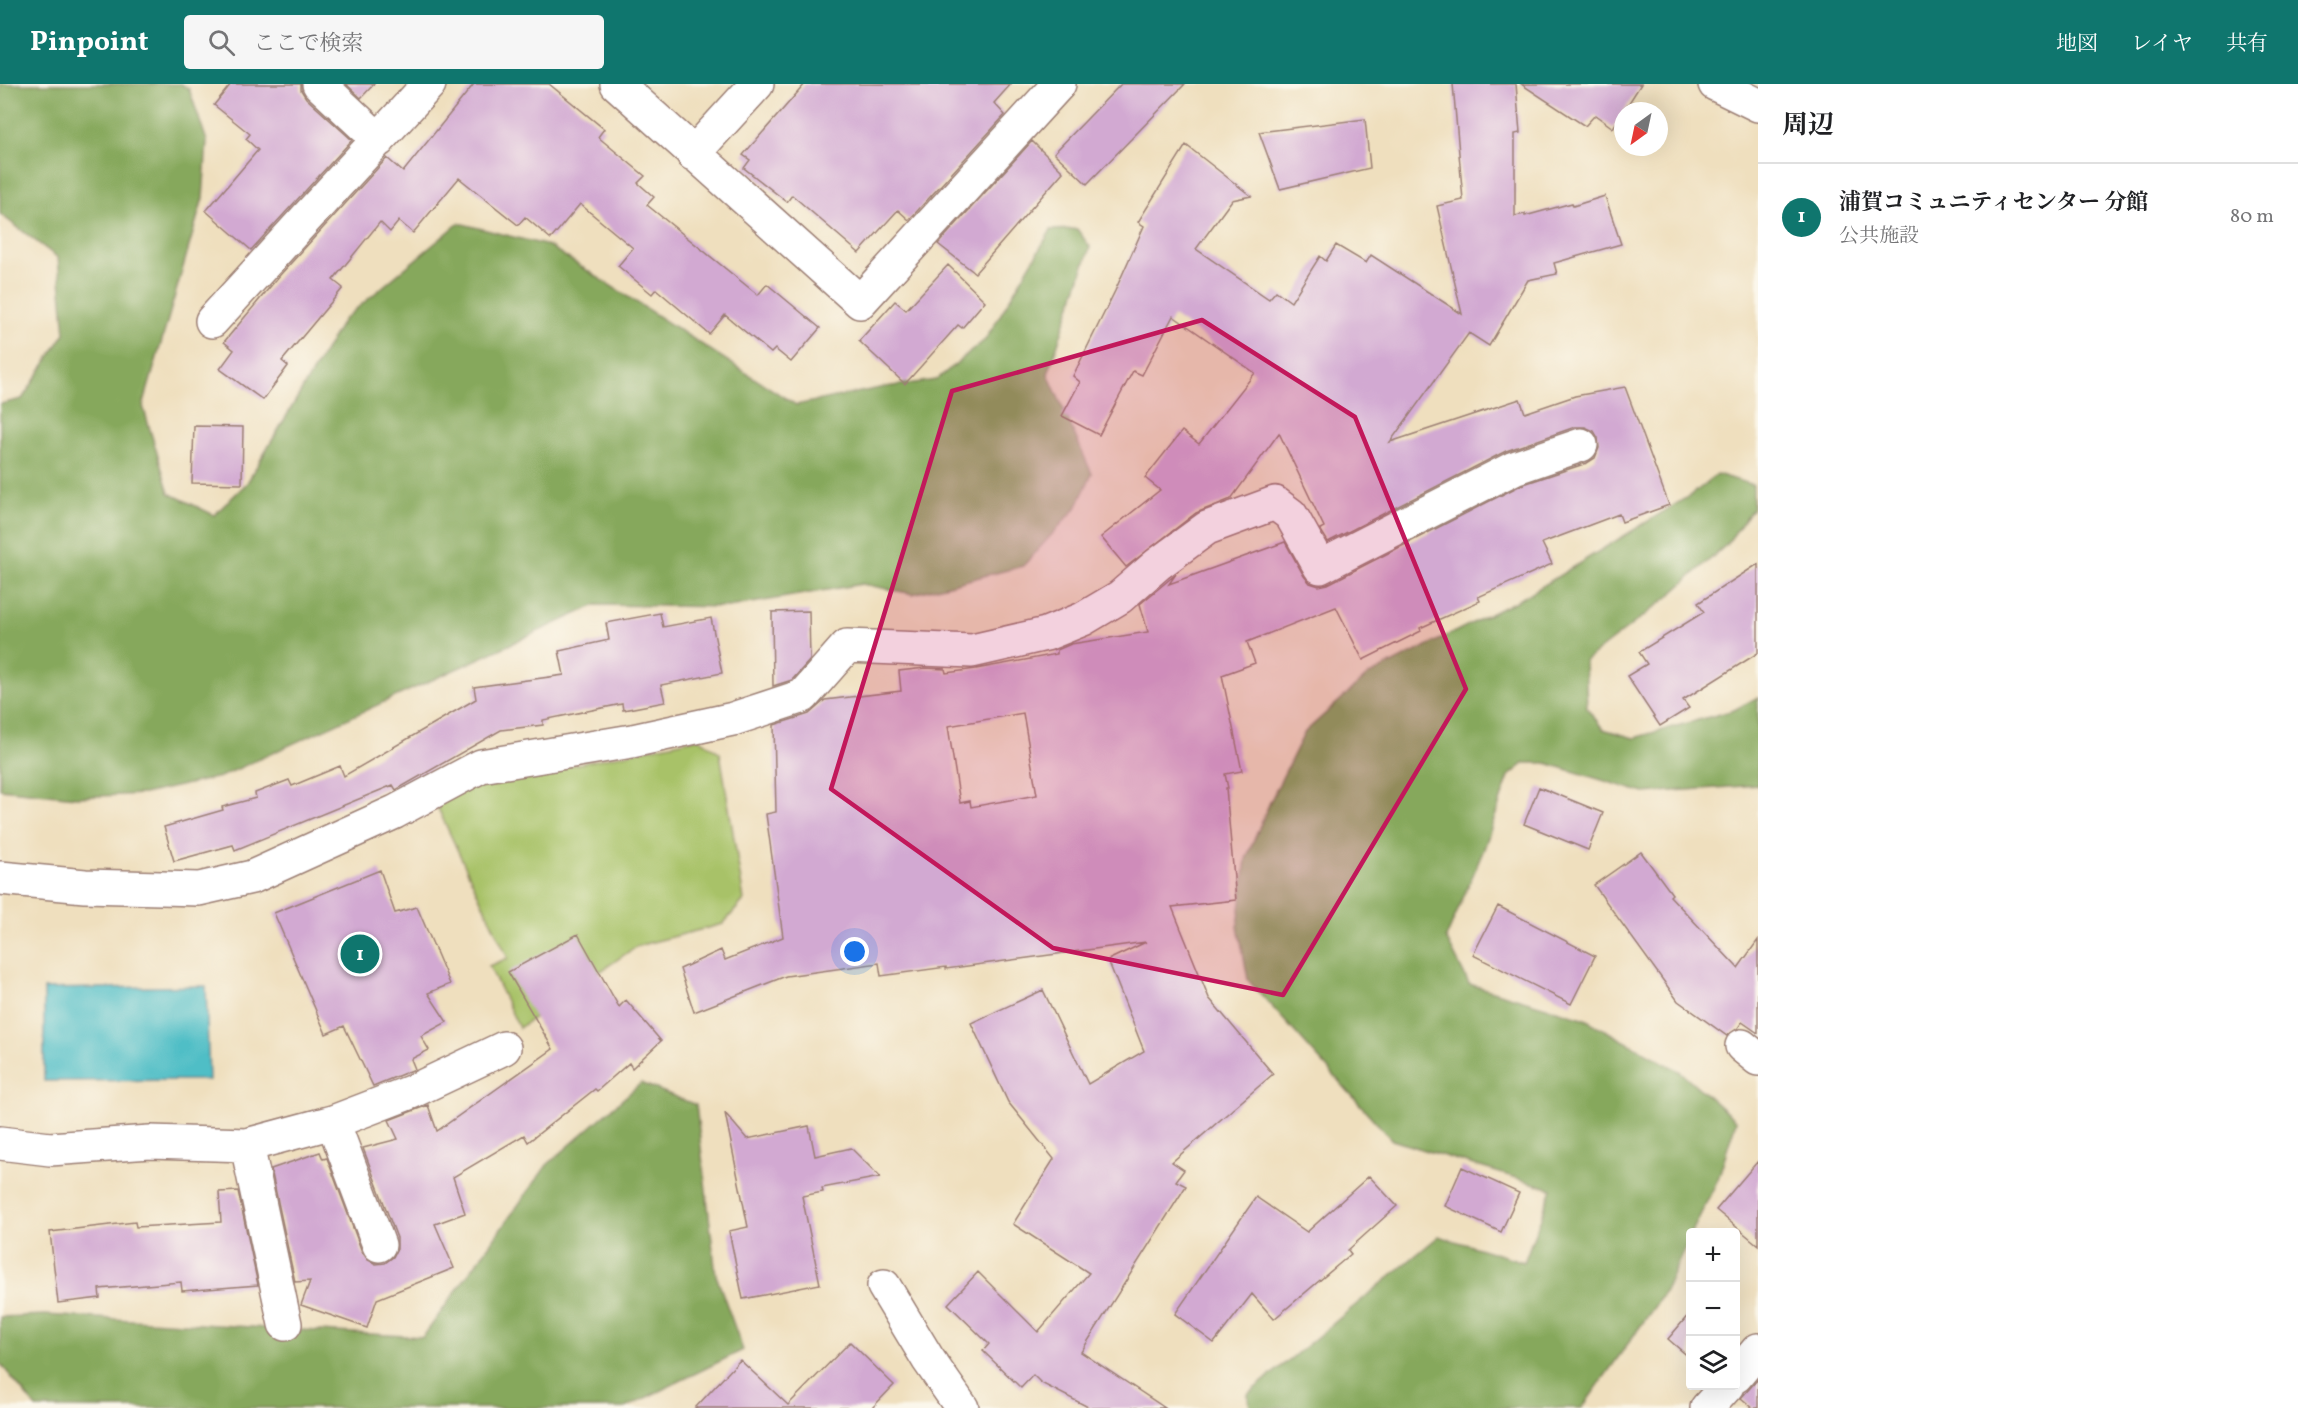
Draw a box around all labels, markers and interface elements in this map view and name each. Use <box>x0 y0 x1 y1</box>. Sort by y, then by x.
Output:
search box <box>184 15 604 69</box>
text: Pinpoint <box>30 23 148 62</box>
icon: search <box>205 26 238 59</box>
text: ここで検索 <box>253 29 363 60</box>
text: 地図 <box>2056 30 2098 59</box>
text: レイヤ <box>2131 30 2193 59</box>
text: 共有 <box>2226 30 2268 59</box>
north arrow <box>1614 102 1668 156</box>
text: 周辺 <box>1782 108 1834 144</box>
text: 浦賀コミュニティセンター 分館 <box>1839 188 2148 219</box>
text: 1 <box>1797 203 1806 231</box>
text: 80 m <box>2230 203 2274 231</box>
text: 公共施設 <box>1839 223 1919 251</box>
pin: 1 <box>340 932 380 976</box>
your location <box>840 937 869 966</box>
map controls <box>1686 1228 1740 1390</box>
button: + <box>1686 1228 1740 1282</box>
button: − <box>1686 1282 1740 1336</box>
button: layers <box>1686 1336 1740 1390</box>

